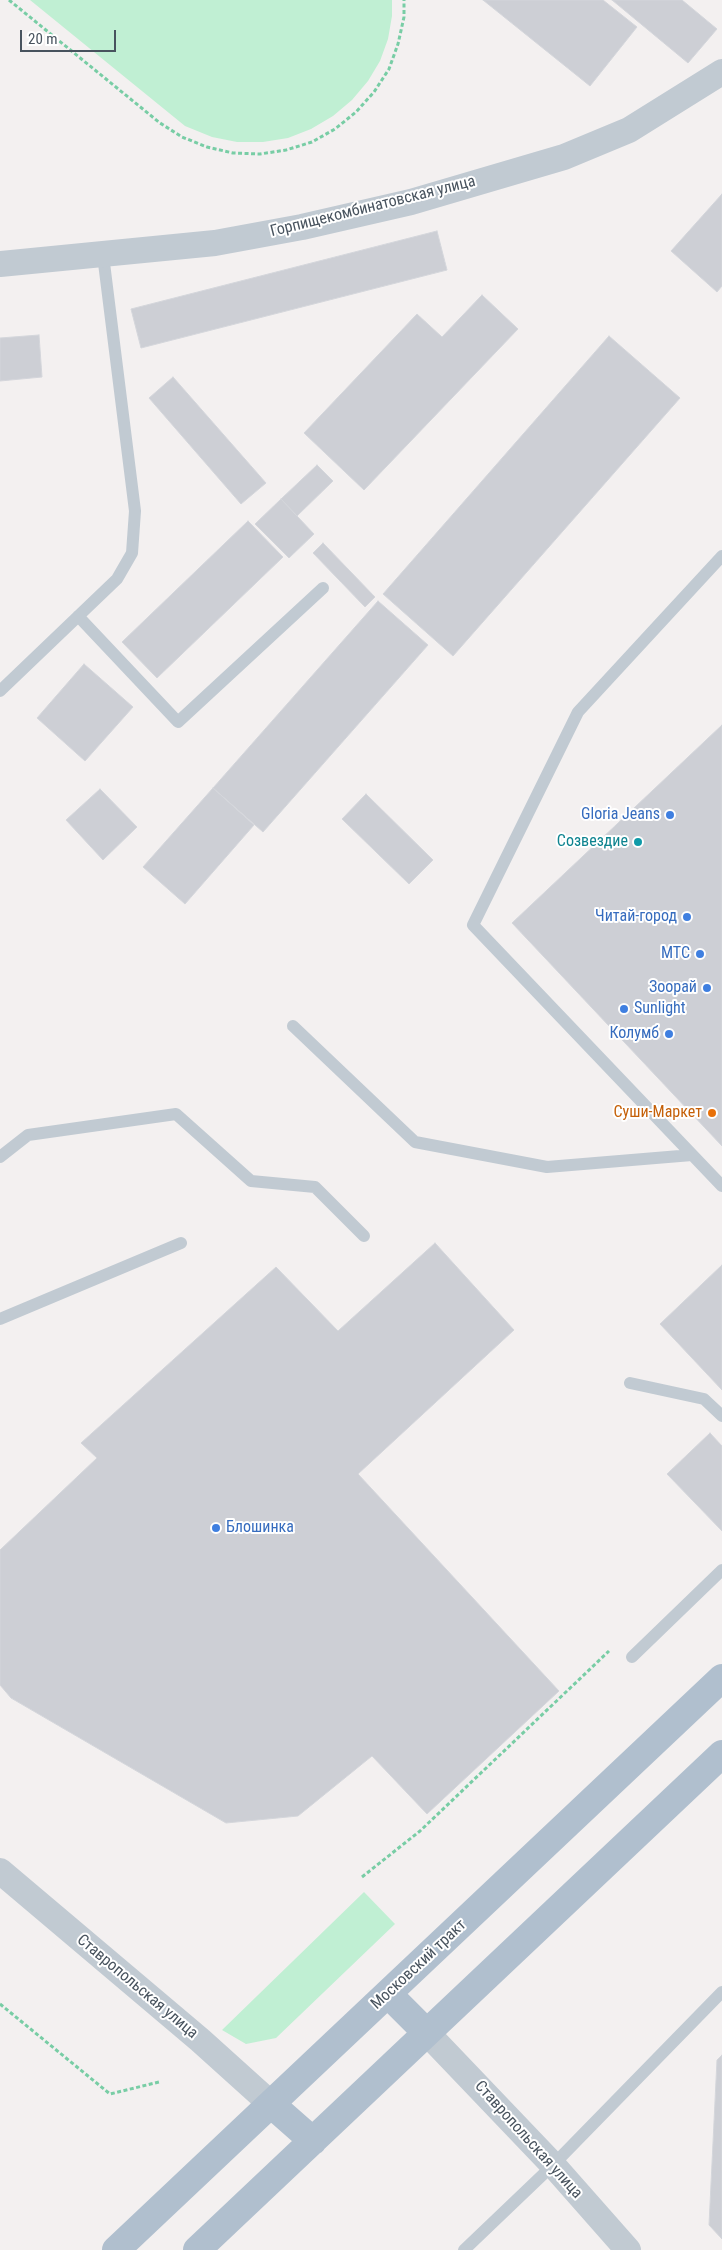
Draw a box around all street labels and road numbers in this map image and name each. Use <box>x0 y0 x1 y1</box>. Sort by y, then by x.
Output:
street label: Горпищекомбинатовская улица <box>269 172 477 242</box>
street label: Московский тракт <box>367 1916 471 2014</box>
street label: Ставропольская улица <box>73 1931 201 2043</box>
street label: Ставропольская улица <box>470 2077 586 2203</box>

